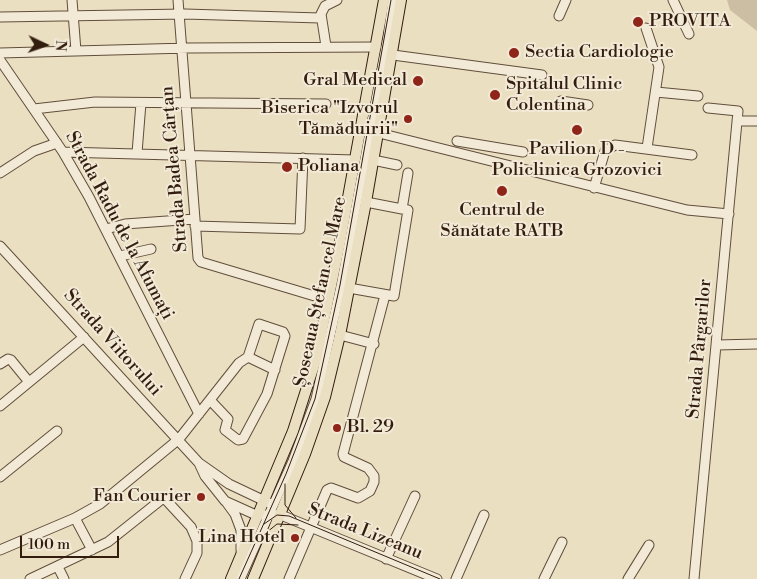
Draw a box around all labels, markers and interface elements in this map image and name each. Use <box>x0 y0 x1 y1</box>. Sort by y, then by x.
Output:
place label: PROVITA <box>649 11 731 33</box>
marker: PROVITA <box>631 15 645 29</box>
north arrow <box>20 20 70 70</box>
text: N <box>51 40 69 52</box>
place label: Sectia Cardiologie <box>525 42 674 64</box>
marker: Sectia Cardiologie <box>507 46 521 60</box>
place label: Gral Medical <box>303 70 407 92</box>
marker: Gral Medical <box>411 74 425 88</box>
place label: Spitalul Clinic Colentina <box>506 74 622 116</box>
street label: Strada Badea Cârțan <box>157 85 193 253</box>
marker: Spitalul Clinic Colentina <box>488 88 502 102</box>
place label: Biserica "Izvorul Tămăduirii" <box>261 98 398 140</box>
marker: Biserica "Izvorul Tămăduirii" <box>402 113 414 125</box>
marker: Pavilion D - Policlinica Grozovici <box>570 123 584 137</box>
street label: Strada Radu de la Afumați <box>60 128 178 324</box>
place label: Pavilion D - Policlinica Grozovici <box>492 139 662 182</box>
place label: Poliana <box>298 156 359 178</box>
marker: Poliana <box>280 160 294 174</box>
marker: Centrul de Sănătate RATB <box>495 184 509 198</box>
street label: Șoseaua Ștefan cel Mare <box>290 195 352 389</box>
place label: Centrul de Sănătate RATB <box>440 200 564 242</box>
street label: Strada Pârgarilor <box>683 278 717 420</box>
street label: Strada Viitorului <box>58 285 166 401</box>
place label: Bl. 29 <box>347 417 394 439</box>
marker: Bl. 29 <box>331 422 343 434</box>
place label: Fan Courier <box>93 486 191 508</box>
marker: Fan Courier <box>195 491 207 503</box>
street label: Strada Lizeanu <box>304 499 426 565</box>
scale bar <box>22 526 121 558</box>
place label: Lina Hotel <box>199 527 285 549</box>
marker: Lina Hotel <box>289 532 301 544</box>
text: 100 m <box>28 535 70 554</box>

